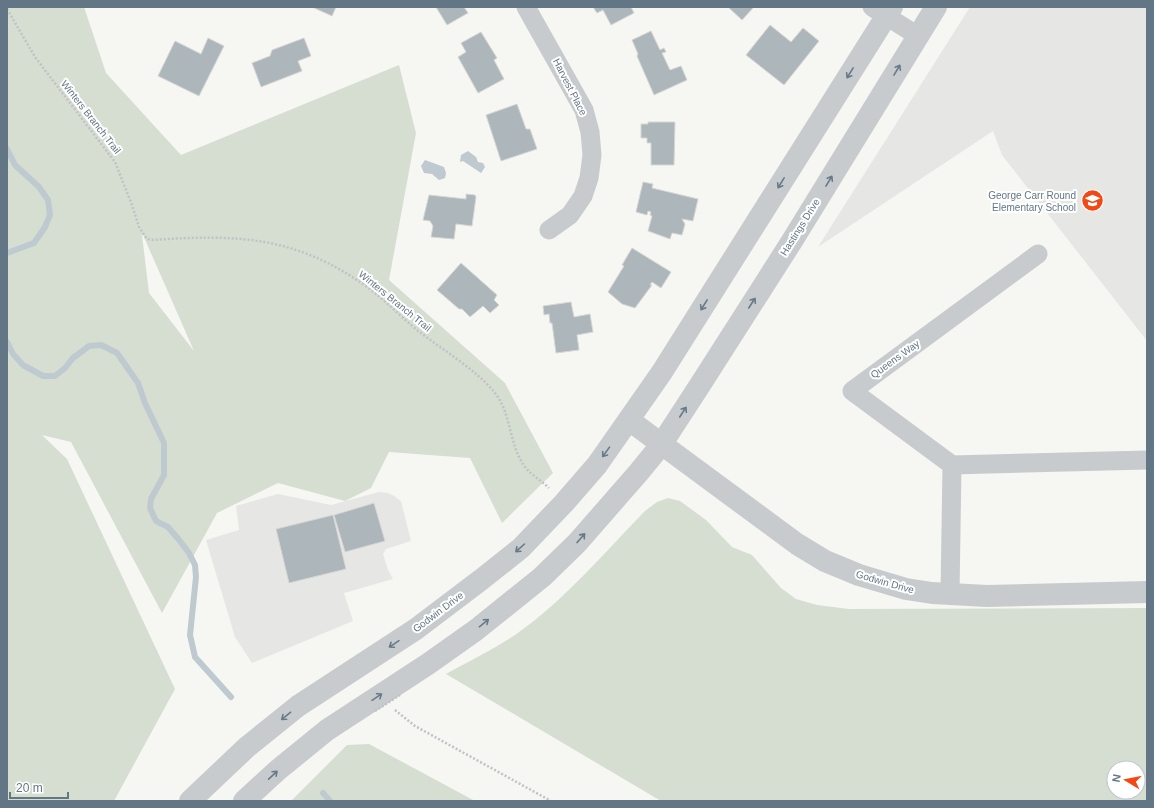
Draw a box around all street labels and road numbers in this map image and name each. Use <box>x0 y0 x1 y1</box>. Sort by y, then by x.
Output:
street label: Harvest Place <box>551 57 589 118</box>
street label: Winters Branch Trail <box>59 78 123 156</box>
street label: Hastings Drive <box>778 196 822 257</box>
street label: Winters Branch Trail <box>357 268 433 334</box>
street label: Queens Way <box>869 338 921 380</box>
street label: Godwin Drive <box>855 568 916 596</box>
street label: Godwin Drive <box>411 589 466 634</box>

